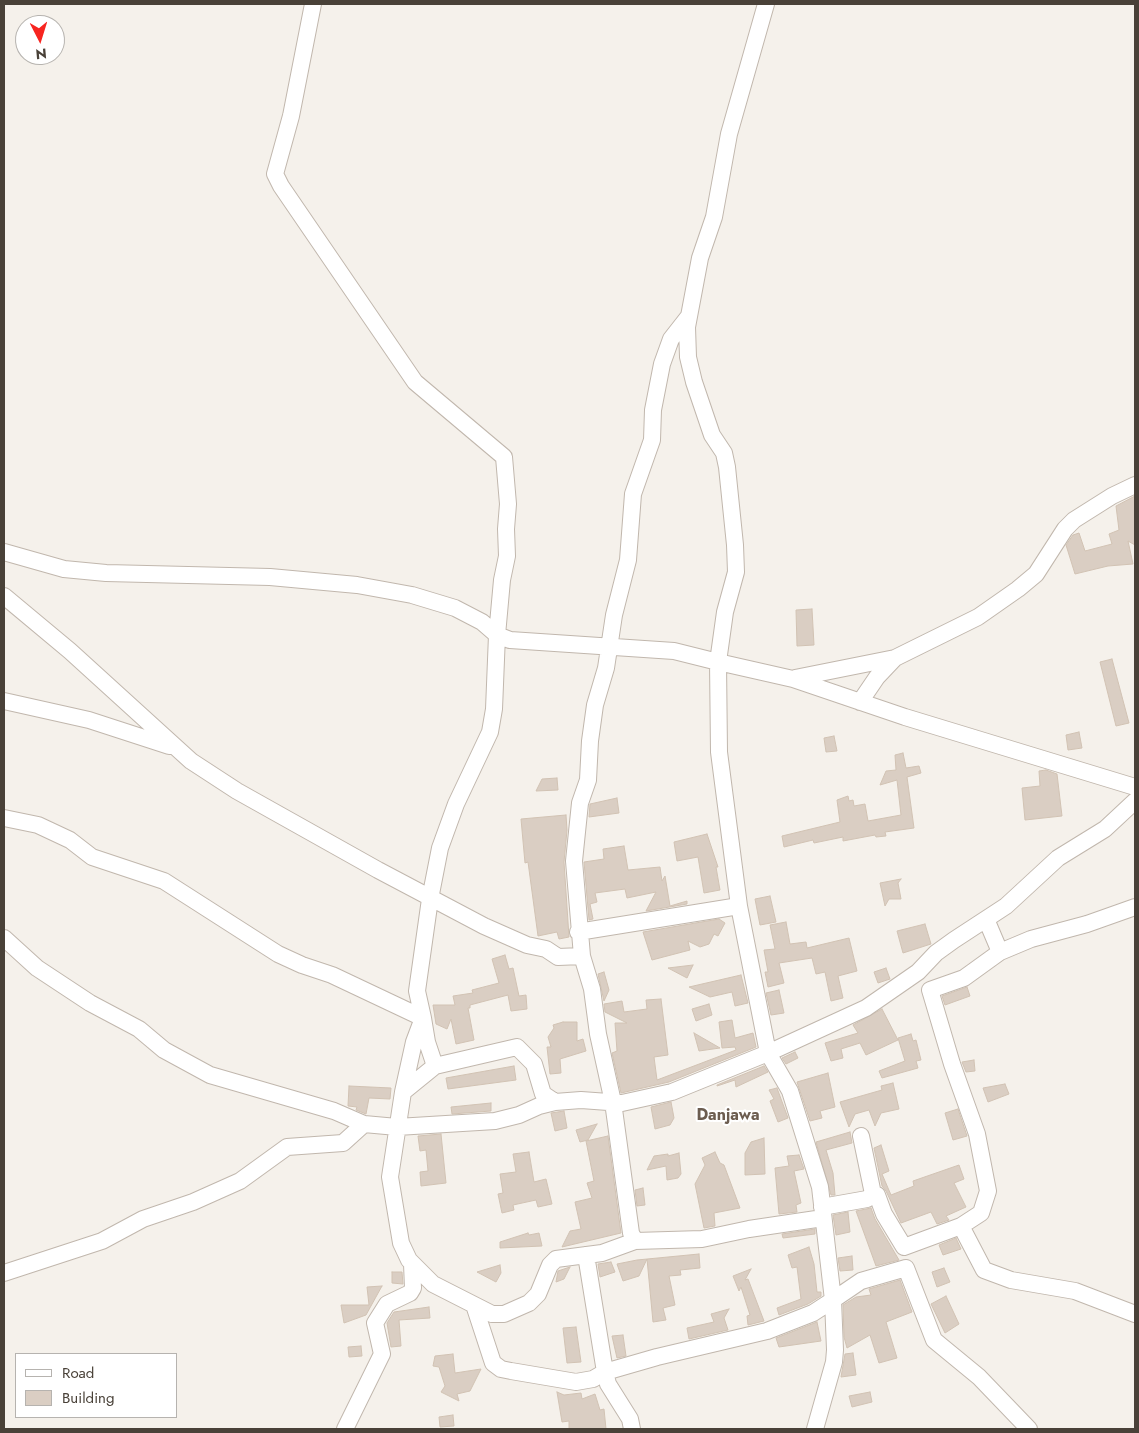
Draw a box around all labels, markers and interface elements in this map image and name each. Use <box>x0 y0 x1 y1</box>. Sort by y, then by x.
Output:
north arrow <box>15 15 65 65</box>
text: N <box>35 43 48 64</box>
district label: Danjawa <box>696 1106 760 1126</box>
legend <box>15 1353 178 1418</box>
text: Road <box>62 1362 94 1384</box>
text: Building <box>62 1387 114 1409</box>

